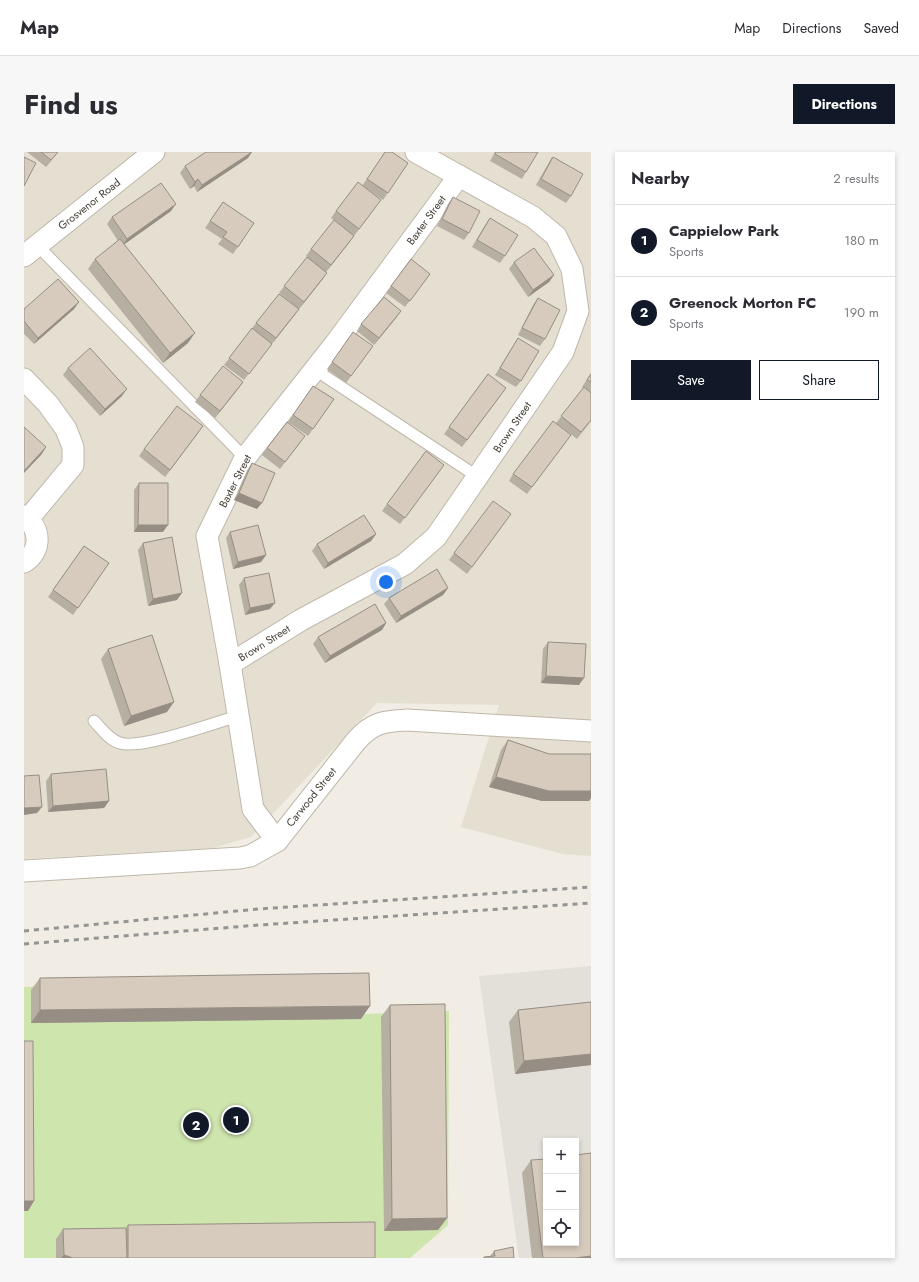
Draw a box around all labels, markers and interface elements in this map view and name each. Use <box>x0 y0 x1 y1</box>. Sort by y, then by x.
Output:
text: Map <box>20 14 59 41</box>
text: Map <box>734 18 760 38</box>
text: Directions <box>782 18 842 38</box>
text: Saved <box>864 18 899 38</box>
text: Find us <box>24 84 118 125</box>
button: Directions <box>793 84 895 124</box>
text: Nearby <box>631 166 689 190</box>
text: 2 results <box>833 169 879 188</box>
street label: Grosvenor Road <box>54 174 124 234</box>
street label: Baxter Street <box>403 192 450 248</box>
text: Cappielow Park <box>669 220 779 242</box>
text: 1 <box>641 231 647 250</box>
text: 180 m <box>844 231 879 250</box>
text: Sports <box>669 242 703 261</box>
text: Greenock Morton FC <box>669 292 816 314</box>
text: 2 <box>640 303 648 322</box>
text: 190 m <box>844 303 879 322</box>
text: Sports <box>669 314 703 333</box>
button: Save <box>631 360 751 400</box>
button: Share <box>759 360 879 400</box>
street label: Brown Street <box>489 398 535 456</box>
street label: Baxter Street <box>215 451 255 510</box>
your location <box>376 572 396 592</box>
street label: Brown Street <box>235 621 293 665</box>
street label: Carwood Street <box>282 764 340 830</box>
pin: 1 <box>223 1105 249 1135</box>
pin: 2 <box>183 1110 209 1140</box>
map controls <box>543 1138 579 1246</box>
button: + <box>543 1138 579 1174</box>
button: − <box>543 1174 579 1210</box>
button: locate <box>543 1210 579 1246</box>

